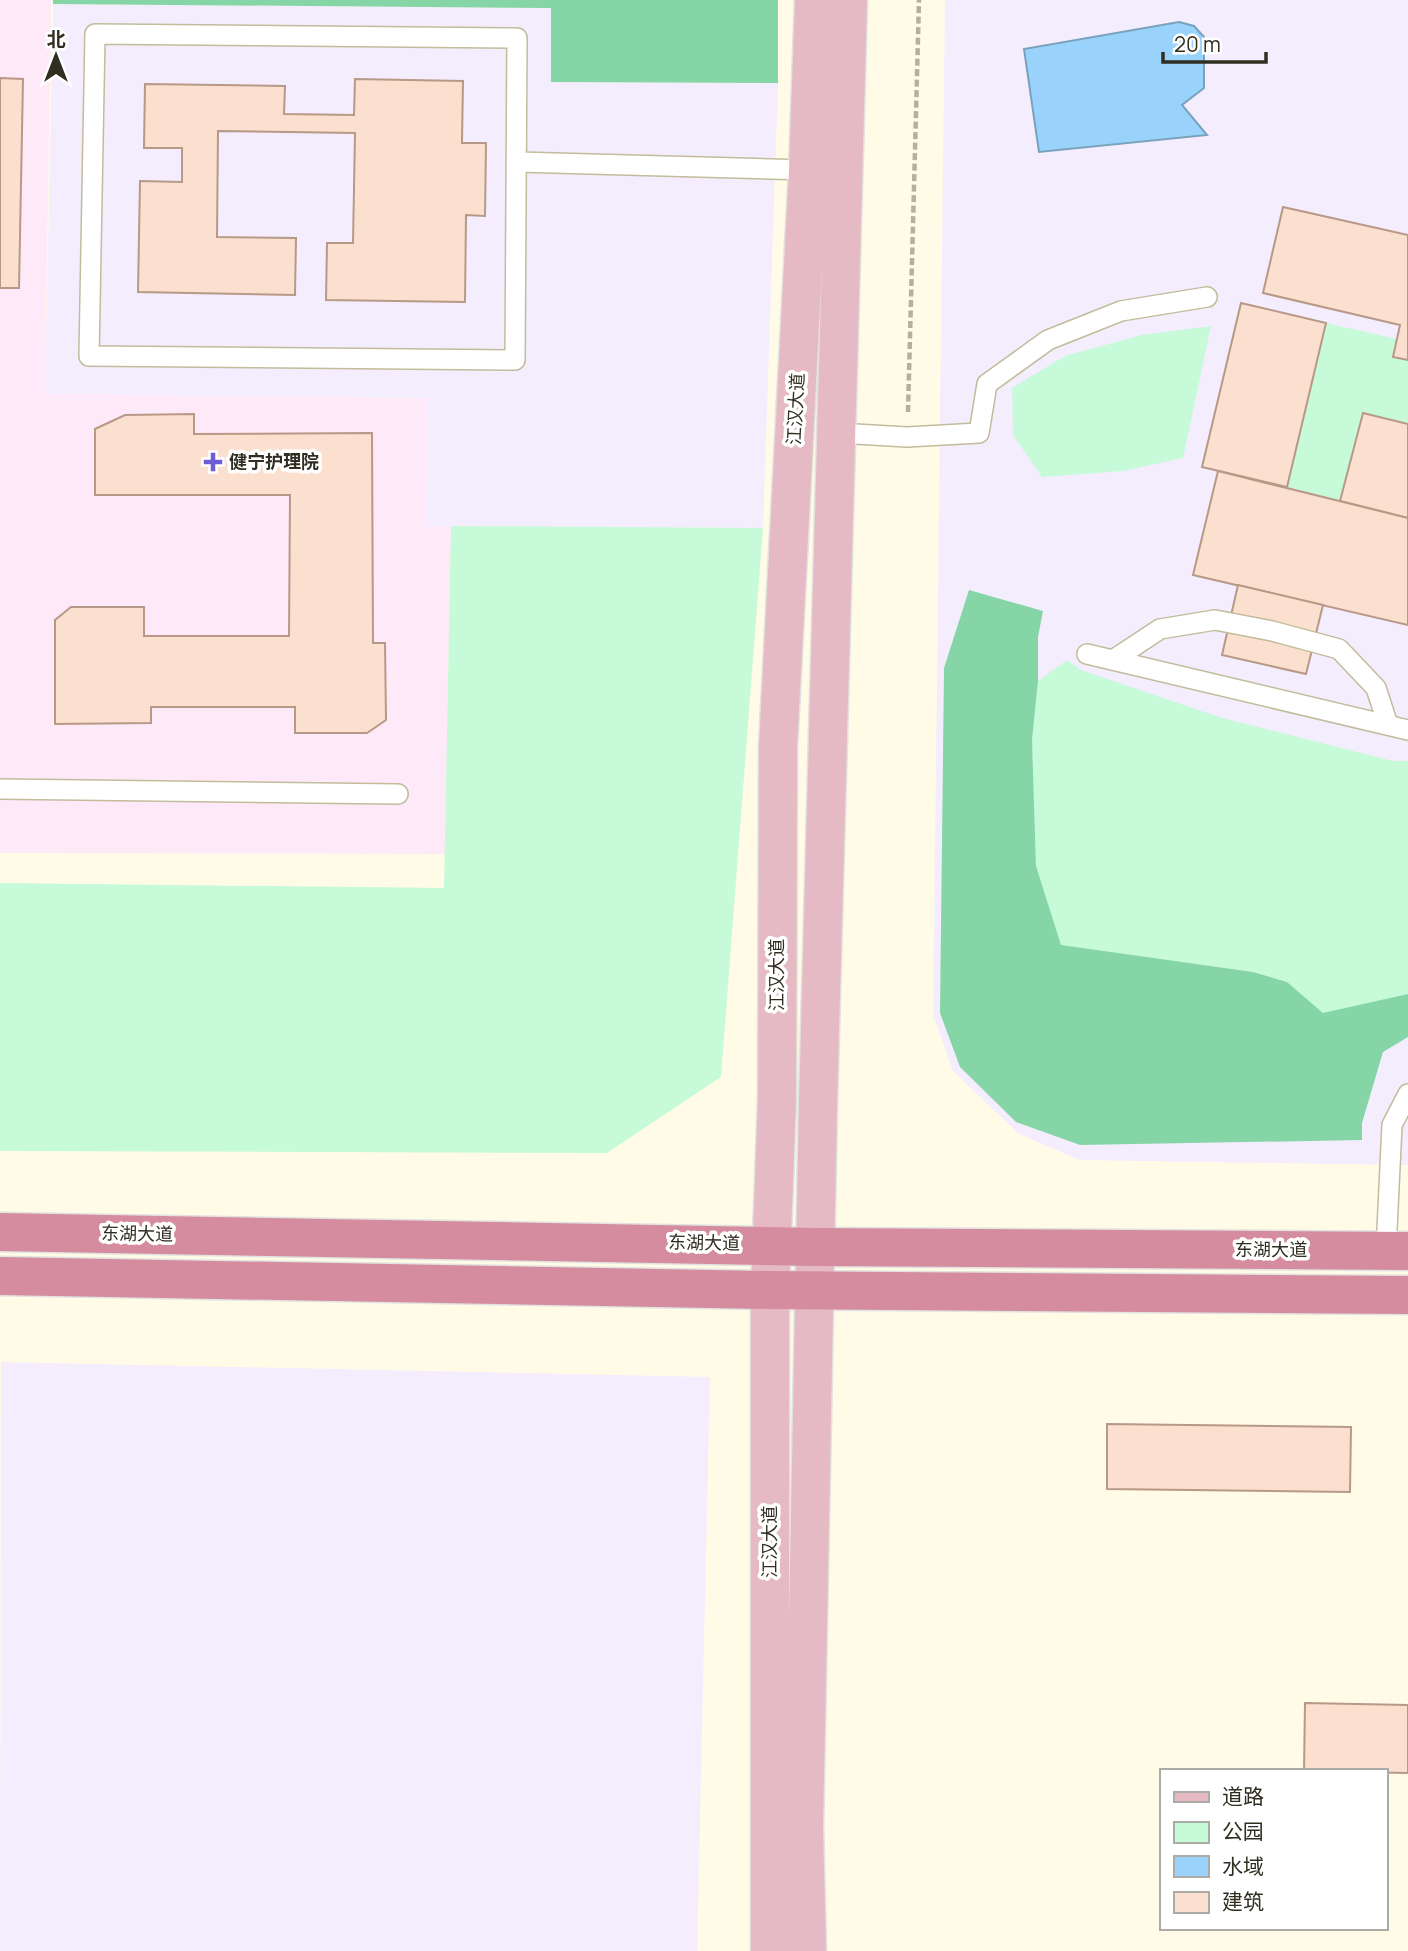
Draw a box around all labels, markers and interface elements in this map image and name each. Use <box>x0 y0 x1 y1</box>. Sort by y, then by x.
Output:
north arrow <box>21 21 91 91</box>
scale bar <box>1163 21 1266 65</box>
text: 北 <box>46 26 66 52</box>
text: 20 m <box>1174 30 1221 58</box>
street label: 江汉大道 <box>781 372 809 446</box>
place label: 健宁护理院 <box>229 449 319 473</box>
marker: 健宁护理院 <box>203 452 223 472</box>
street label: 江汉大道 <box>764 939 788 1011</box>
street label: 东湖大道 <box>101 1220 173 1246</box>
street label: 东湖大道 <box>668 1229 740 1255</box>
street label: 东湖大道 <box>1235 1237 1307 1261</box>
street label: 江汉大道 <box>757 1506 781 1578</box>
legend <box>1160 1769 1387 1930</box>
text: 道路 <box>1222 1782 1264 1810</box>
text: 公园 <box>1222 1817 1264 1845</box>
text: 水域 <box>1222 1852 1264 1880</box>
text: 建筑 <box>1222 1887 1264 1915</box>

